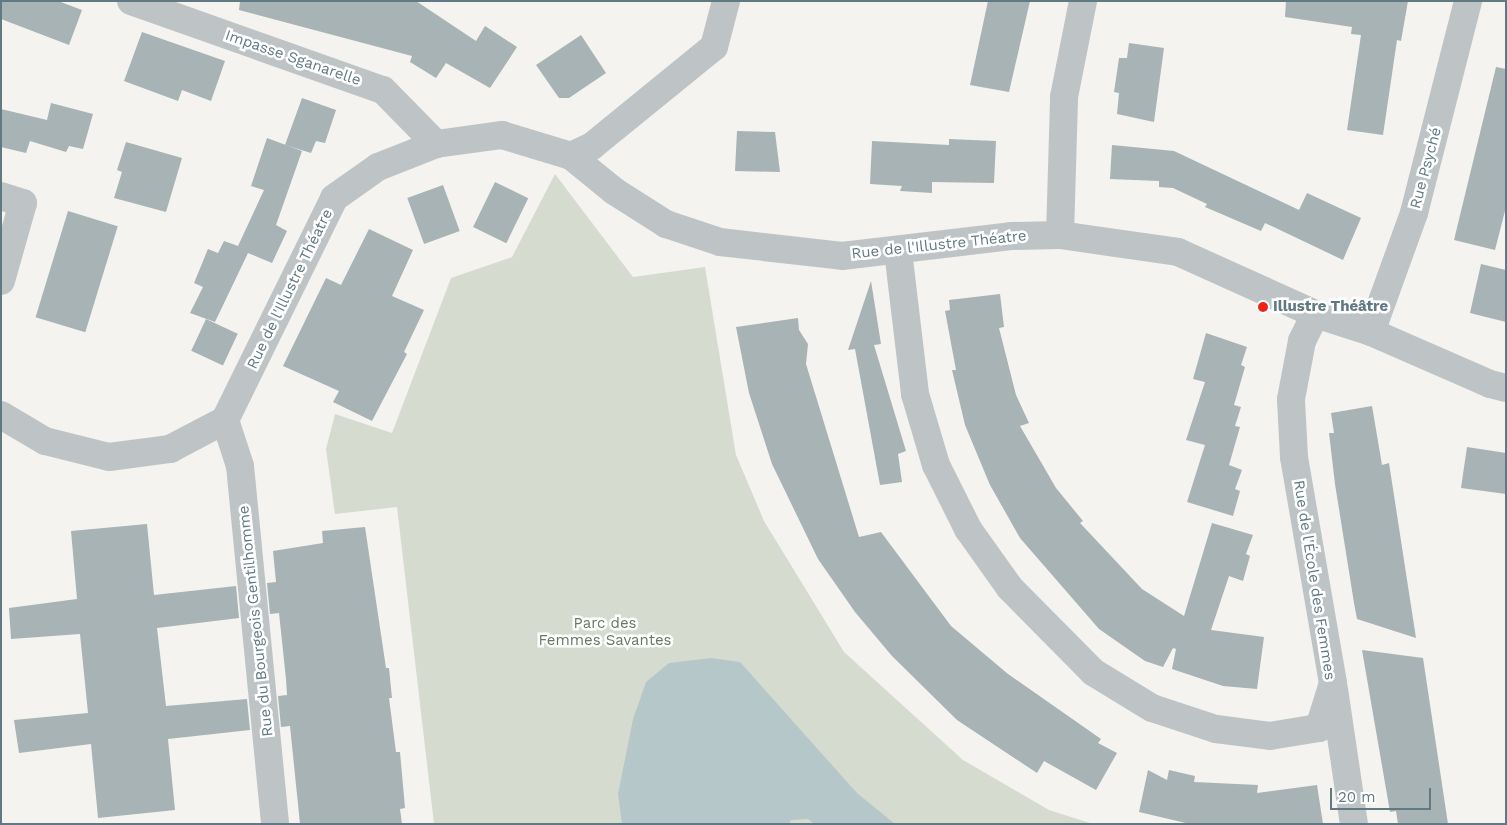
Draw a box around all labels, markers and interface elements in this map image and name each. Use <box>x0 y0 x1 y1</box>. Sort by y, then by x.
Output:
street label: Impasse Sganarelle <box>223 26 363 90</box>
street label: Rue Psyché <box>1406 125 1446 211</box>
street label: Rue de l'Illustre Théatre <box>243 206 337 372</box>
street label: Rue de l'Illustre Théatre <box>850 227 1028 263</box>
place label: Illustre Théâtre <box>1273 298 1388 316</box>
marker: Illustre Théâtre <box>1257 301 1269 313</box>
street label: Rue de l'École des Femmes <box>1289 479 1339 681</box>
street label: Rue du Bourgeois Gentilhomme <box>235 505 277 737</box>
park label: Parc des Femmes Savantes <box>538 614 672 649</box>
scale bar <box>1332 778 1433 810</box>
text: 20 m <box>1338 788 1376 806</box>

